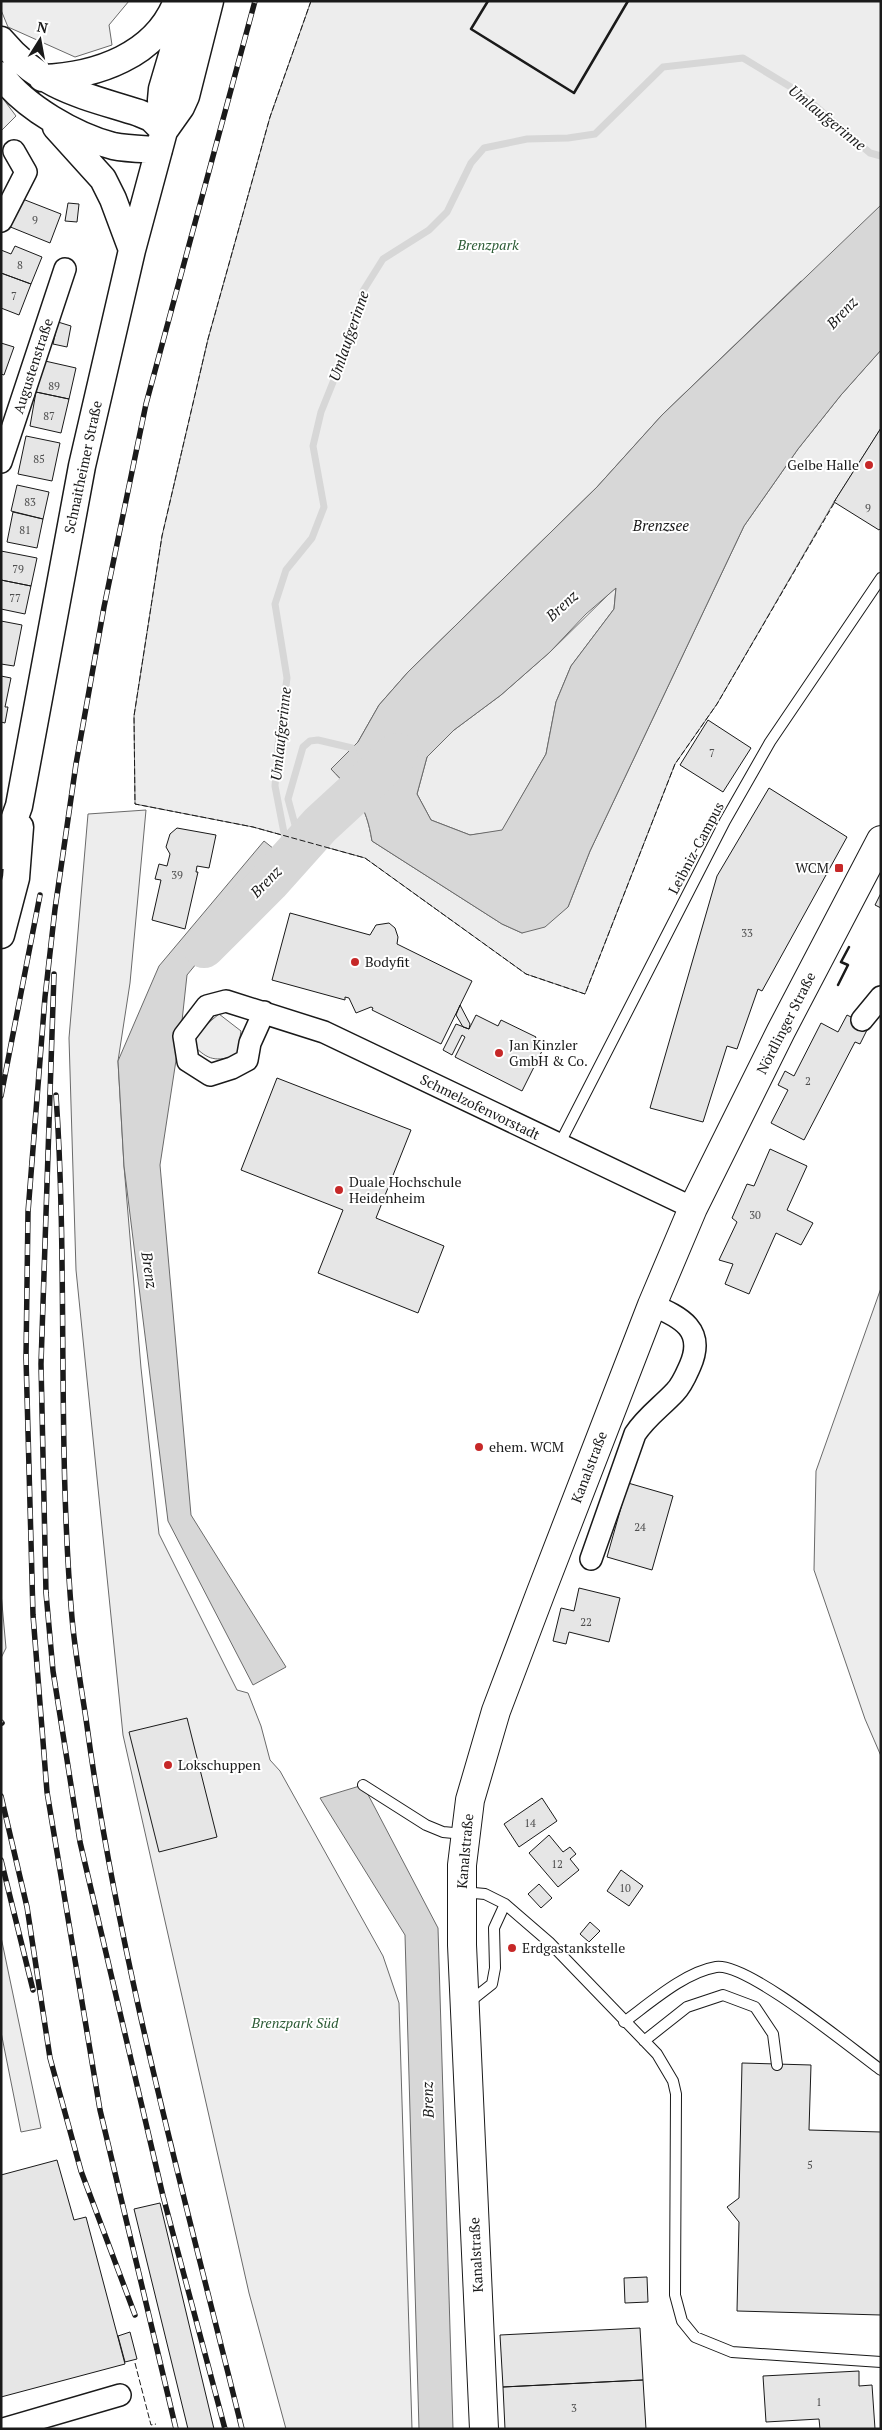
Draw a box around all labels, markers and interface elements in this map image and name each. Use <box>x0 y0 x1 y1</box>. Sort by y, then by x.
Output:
north arrow <box>15 15 65 65</box>
text: N <box>36 16 50 37</box>
water label: Umlaufgerinne <box>785 80 871 155</box>
house number: 9 <box>32 213 38 227</box>
park label: Brenzpark <box>456 235 519 254</box>
house number: 8 <box>17 258 23 272</box>
water label: Umlaufgerinne <box>323 288 373 383</box>
house number: 7 <box>11 289 17 303</box>
water label: Brenz <box>821 292 861 333</box>
street label: Augustenstraße <box>8 316 57 416</box>
house number: 89 <box>48 379 60 393</box>
street label: Schnaitheimer Straße <box>59 399 106 535</box>
house number: 87 <box>43 409 55 423</box>
house number: 85 <box>33 452 45 466</box>
place label: Gelbe Halle <box>787 455 859 474</box>
marker: Gelbe Halle <box>863 459 875 471</box>
house number: 83 <box>24 495 36 509</box>
house number: 9 <box>865 501 871 515</box>
water label: Brenzsee <box>632 515 689 535</box>
house number: 81 <box>19 523 31 537</box>
house number: 79 <box>12 562 24 576</box>
water label: Brenz <box>540 585 582 626</box>
house number: 77 <box>9 591 21 605</box>
water label: Umlaufgerinne <box>265 686 295 782</box>
house number: 7 <box>709 746 715 760</box>
street label: Leibniz-Campus <box>663 798 728 897</box>
place label: WCM <box>795 858 829 877</box>
water label: Brenz <box>245 861 285 902</box>
marker: WCM <box>833 862 845 874</box>
house number: 39 <box>171 868 183 882</box>
house number: 33 <box>741 926 753 940</box>
place label: Bodyfit <box>365 952 411 971</box>
marker: Bodyfit <box>349 956 361 968</box>
street label: Nördlinger Straße <box>752 968 819 1077</box>
place label: Jan Kinzler GmbH & Co. <box>509 1035 588 1070</box>
marker: Jan Kinzler GmbH & Co. <box>493 1047 505 1059</box>
street label: Schmelzofenvorstadt <box>417 1069 544 1144</box>
house number: 2 <box>805 1074 811 1088</box>
place label: Duale Hochschule Heidenheim <box>349 1172 461 1207</box>
marker: Duale Hochschule Heidenheim <box>333 1184 345 1196</box>
house number: 30 <box>749 1208 761 1222</box>
water label: Brenz <box>137 1249 163 1290</box>
street label: Kanalstraße <box>566 1428 611 1505</box>
place label: ehem. WCM <box>489 1437 564 1456</box>
marker: ehem. WCM <box>473 1441 485 1453</box>
house number: 24 <box>634 1520 646 1534</box>
house number: 22 <box>580 1615 592 1629</box>
place label: Lokschuppen <box>178 1755 261 1774</box>
marker: Lokschuppen <box>162 1759 174 1771</box>
street label: Kanalstraße <box>452 1813 477 1889</box>
house number: 14 <box>524 1816 536 1830</box>
house number: 12 <box>551 1857 563 1871</box>
house number: 10 <box>619 1881 631 1895</box>
place label: Erdgastankstelle <box>522 1938 625 1957</box>
marker: Erdgastankstelle <box>506 1942 518 1954</box>
park label: Brenzpark Süd <box>250 2013 339 2032</box>
water label: Brenz <box>416 2081 438 2120</box>
house number: 5 <box>807 2158 813 2172</box>
street label: Kanalstraße <box>464 2217 487 2293</box>
house number: 1 <box>816 2395 822 2409</box>
house number: 3 <box>571 2401 577 2415</box>

